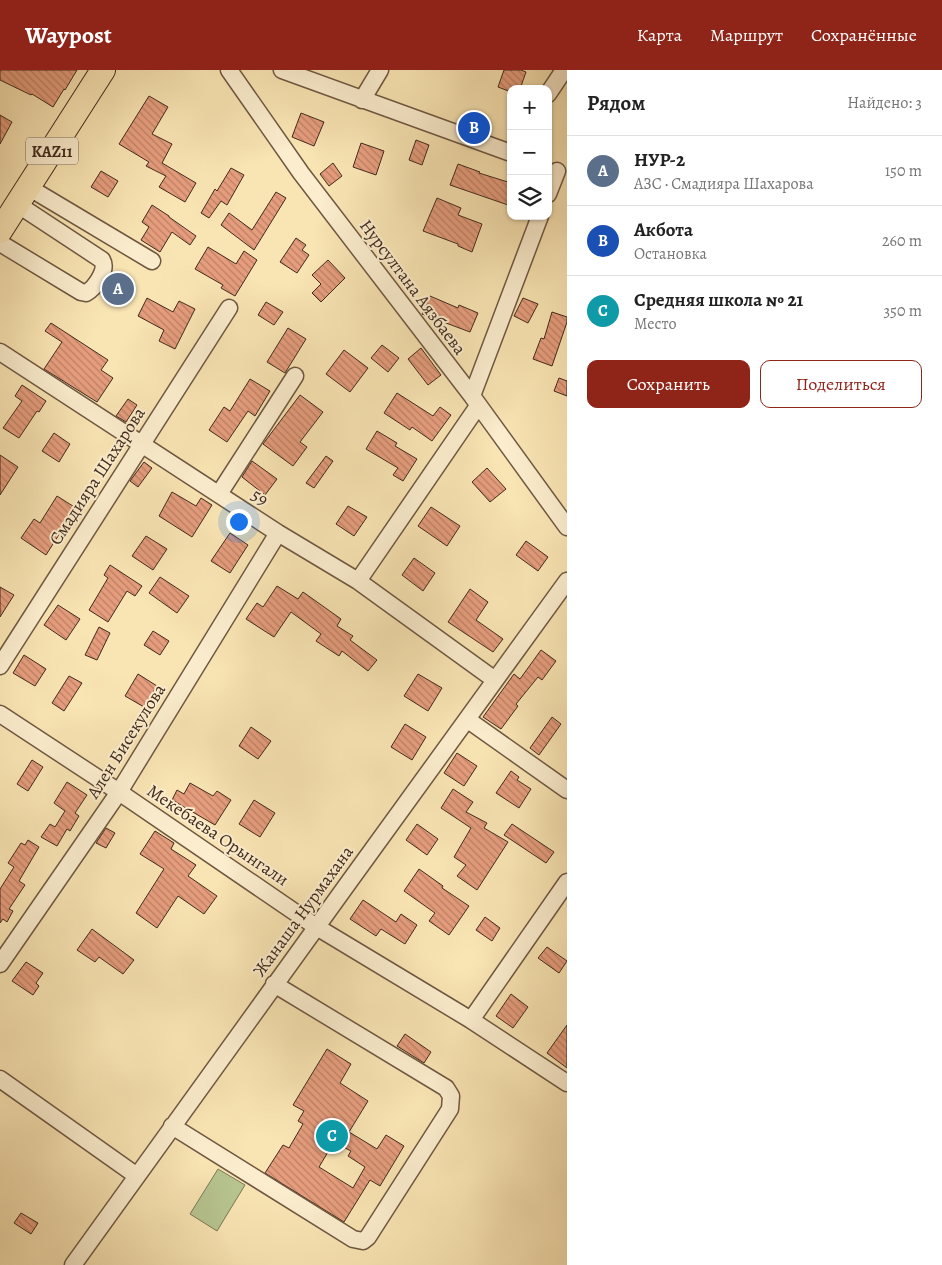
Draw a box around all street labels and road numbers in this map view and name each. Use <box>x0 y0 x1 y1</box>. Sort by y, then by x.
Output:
road number: KAZ11 <box>26 138 78 164</box>
street label: Нурсултана Аязбаева <box>354 214 472 360</box>
street label: Смадияра Шахарова <box>43 402 151 550</box>
street label: 59 <box>247 483 273 511</box>
street label: Ален Бисекулова <box>81 678 171 804</box>
street label: Мекебаева Орынгали <box>142 779 294 891</box>
street label: Жанаша Нурмахана <box>247 840 359 981</box>

